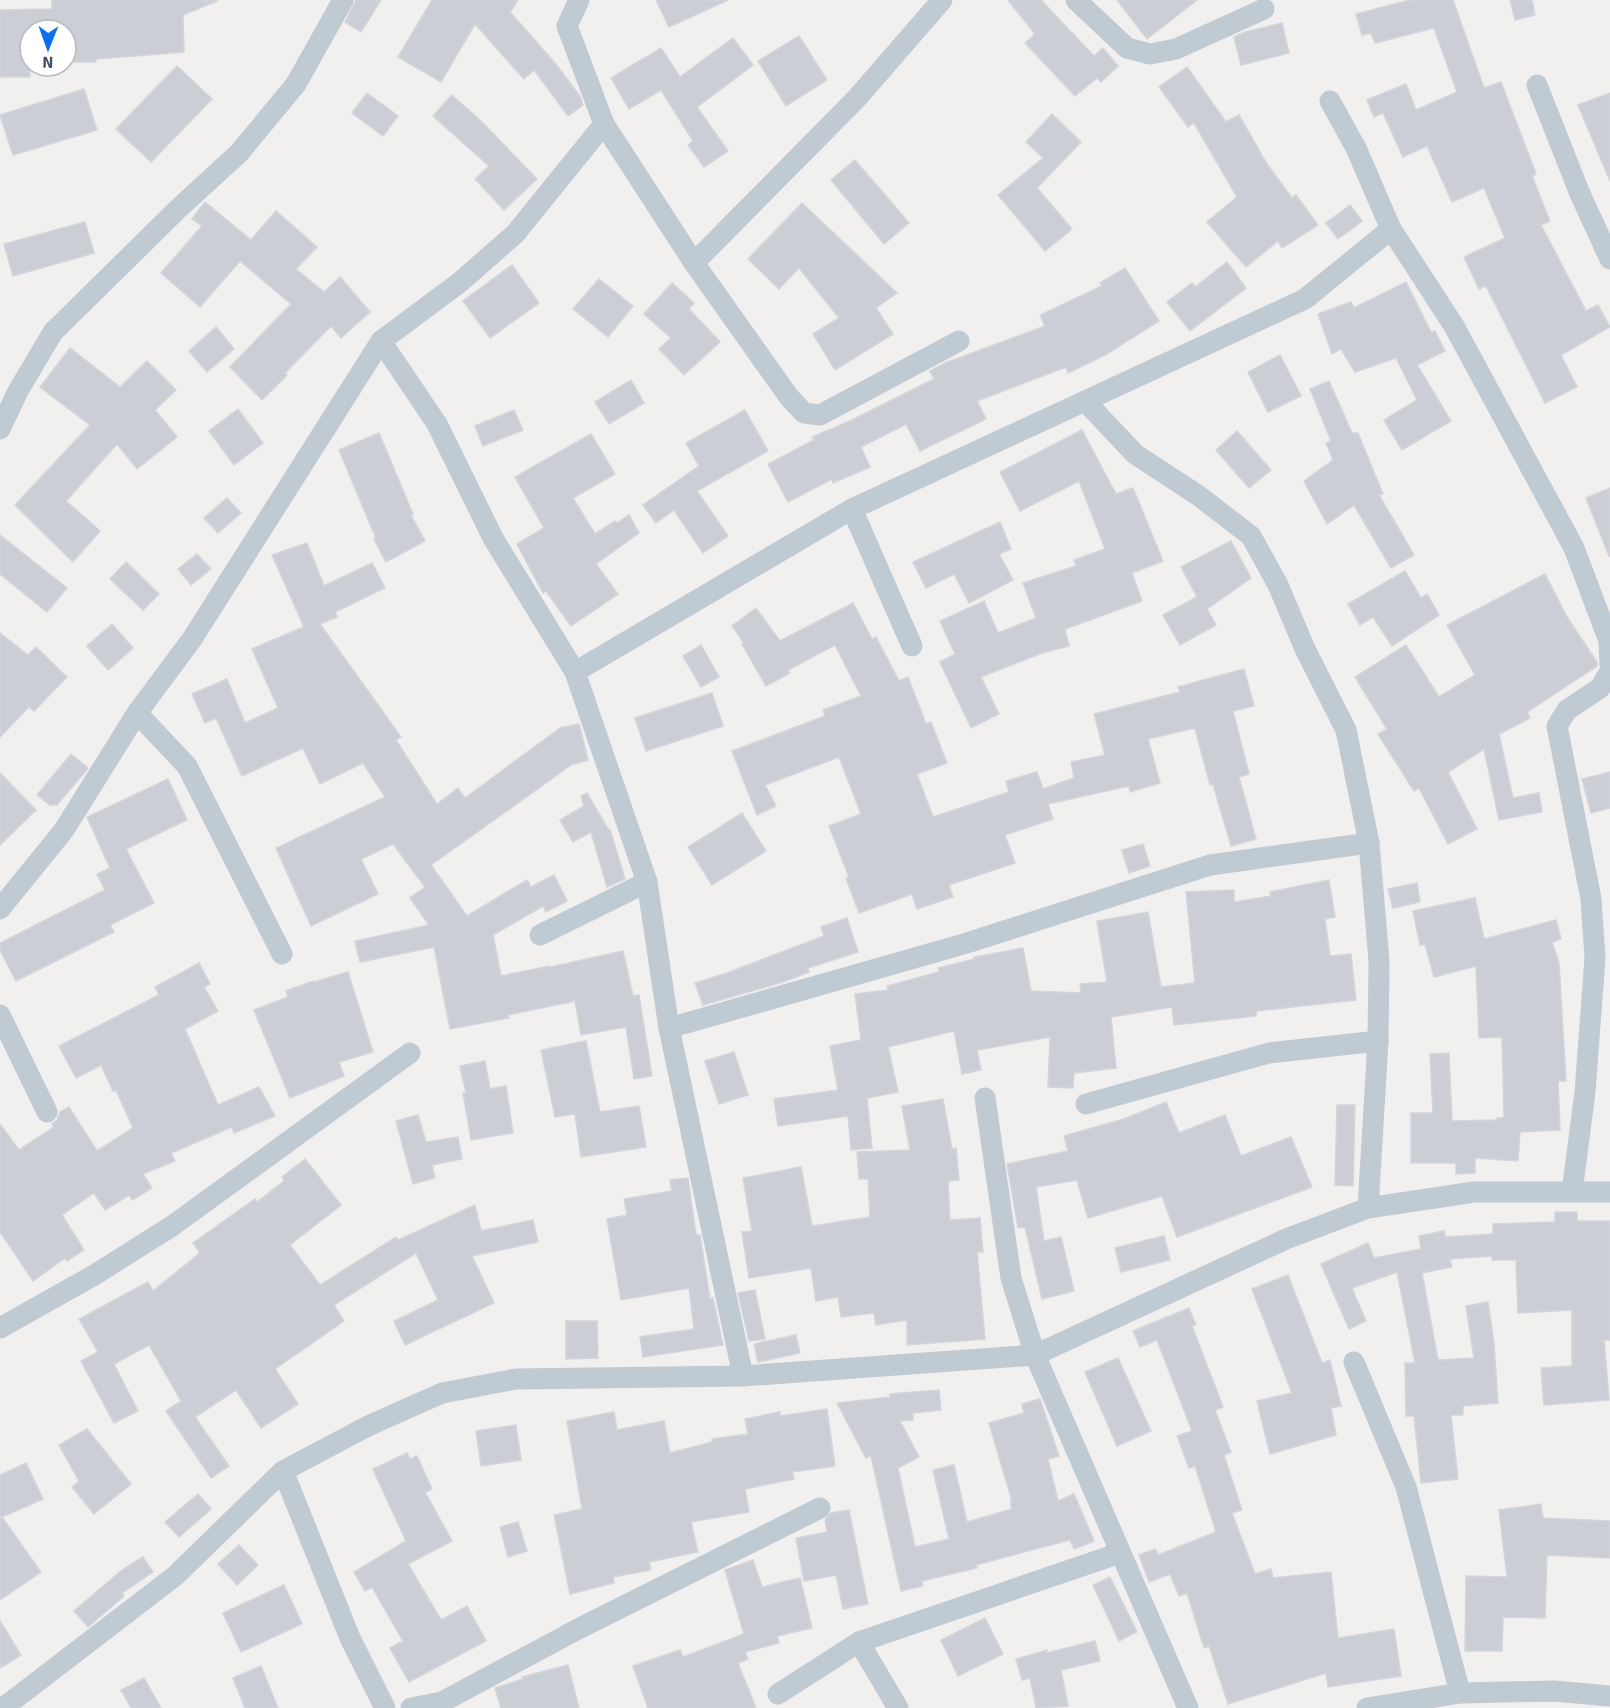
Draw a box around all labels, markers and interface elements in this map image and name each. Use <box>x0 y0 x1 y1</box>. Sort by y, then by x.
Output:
north arrow <box>18 18 78 78</box>
text: N <box>42 52 53 72</box>

